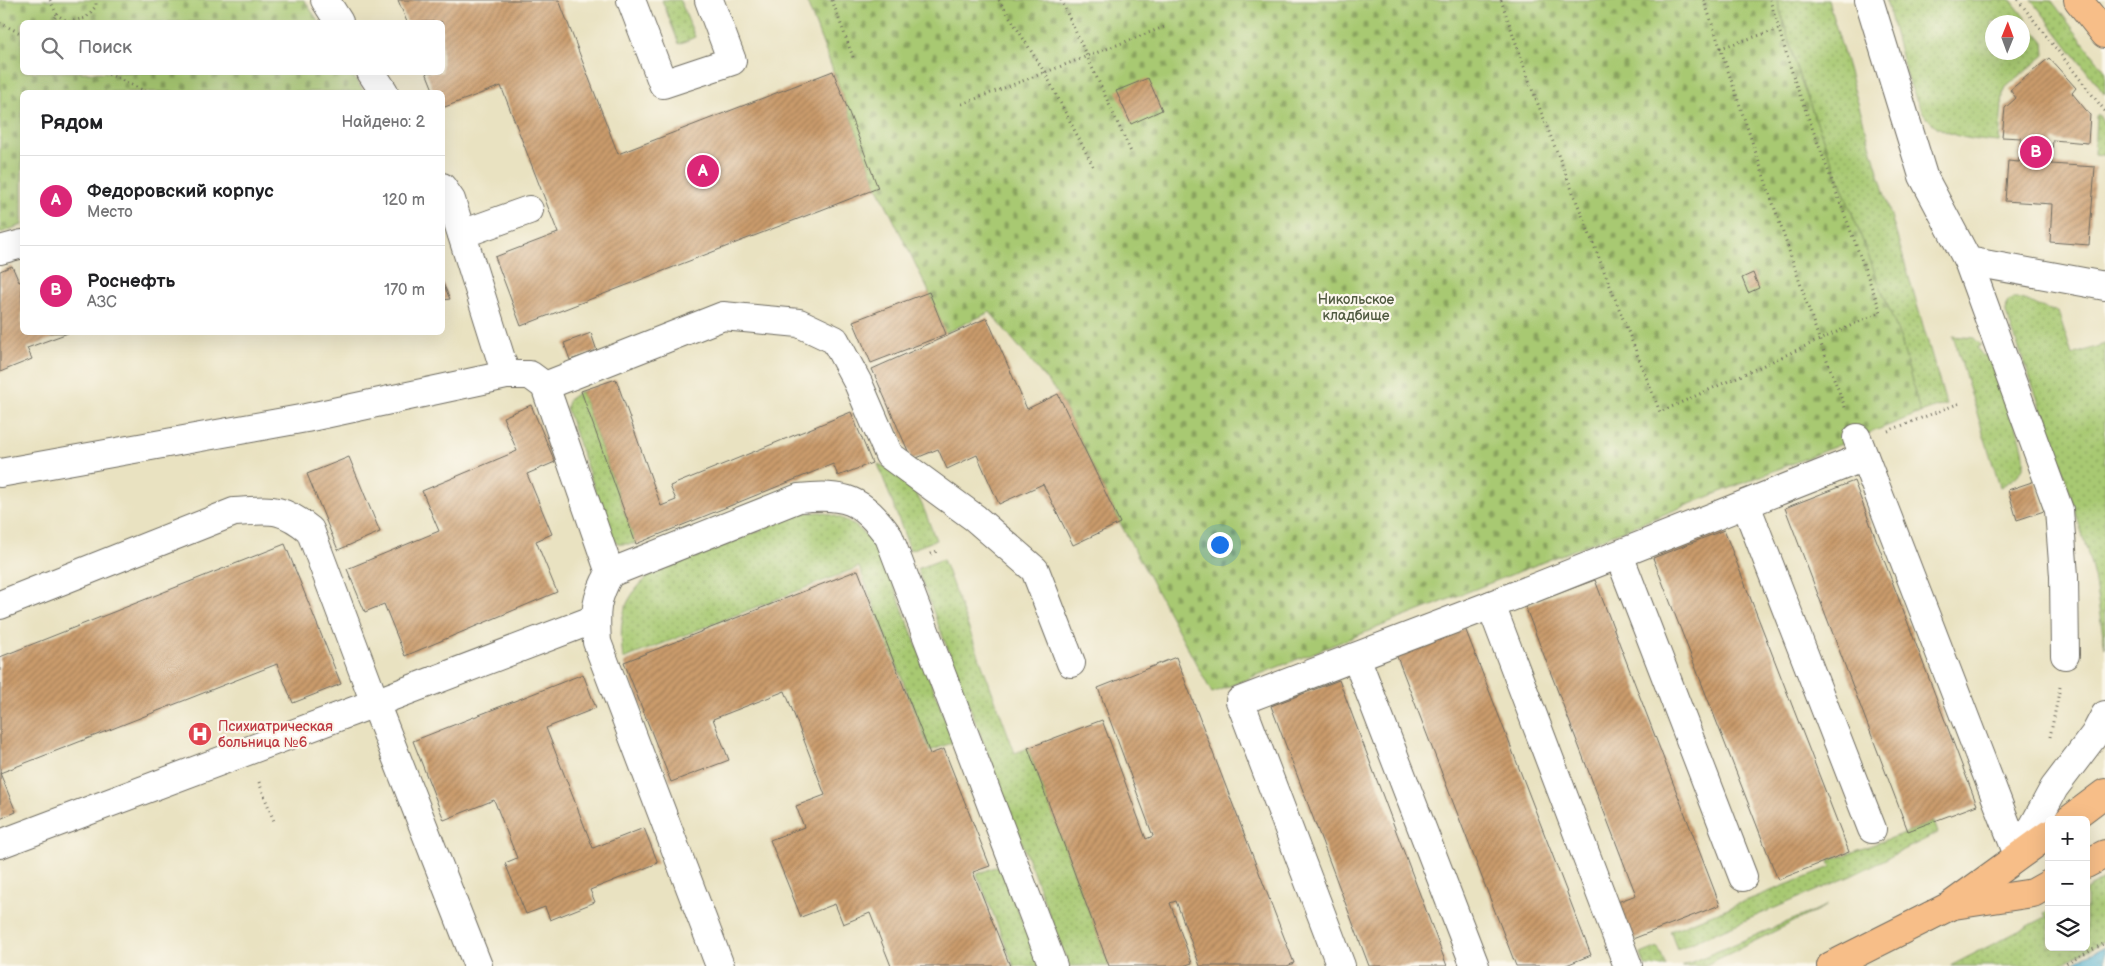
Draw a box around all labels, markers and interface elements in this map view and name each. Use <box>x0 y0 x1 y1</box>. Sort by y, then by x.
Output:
north arrow <box>1985 15 2030 60</box>
search box <box>20 20 445 75</box>
icon: search <box>38 34 66 62</box>
text: Поиск <box>78 36 132 59</box>
text: Рядом <box>40 110 103 135</box>
text: Найдено: 2 <box>341 113 425 132</box>
pin: B <box>2020 133 2052 171</box>
pin: A <box>687 152 719 190</box>
text: Федоровский корпус <box>87 180 274 203</box>
text: A <box>51 191 61 210</box>
text: 120 m <box>382 191 425 210</box>
text: Место <box>87 203 133 222</box>
text: Роснефть <box>87 270 175 293</box>
text: B <box>50 281 62 300</box>
text: 170 m <box>384 281 425 300</box>
park label: Никольское кладбище <box>1318 291 1395 324</box>
text: АЗС <box>87 293 117 312</box>
your location <box>1207 532 1233 558</box>
place label: Психиатрическая больница №6 <box>218 718 333 751</box>
hospital icon: Психиатрическая больница №6 <box>187 721 213 747</box>
map controls <box>2045 816 2090 951</box>
button: + <box>2045 816 2090 861</box>
button: − <box>2045 861 2090 906</box>
button: layers <box>2045 906 2090 951</box>

